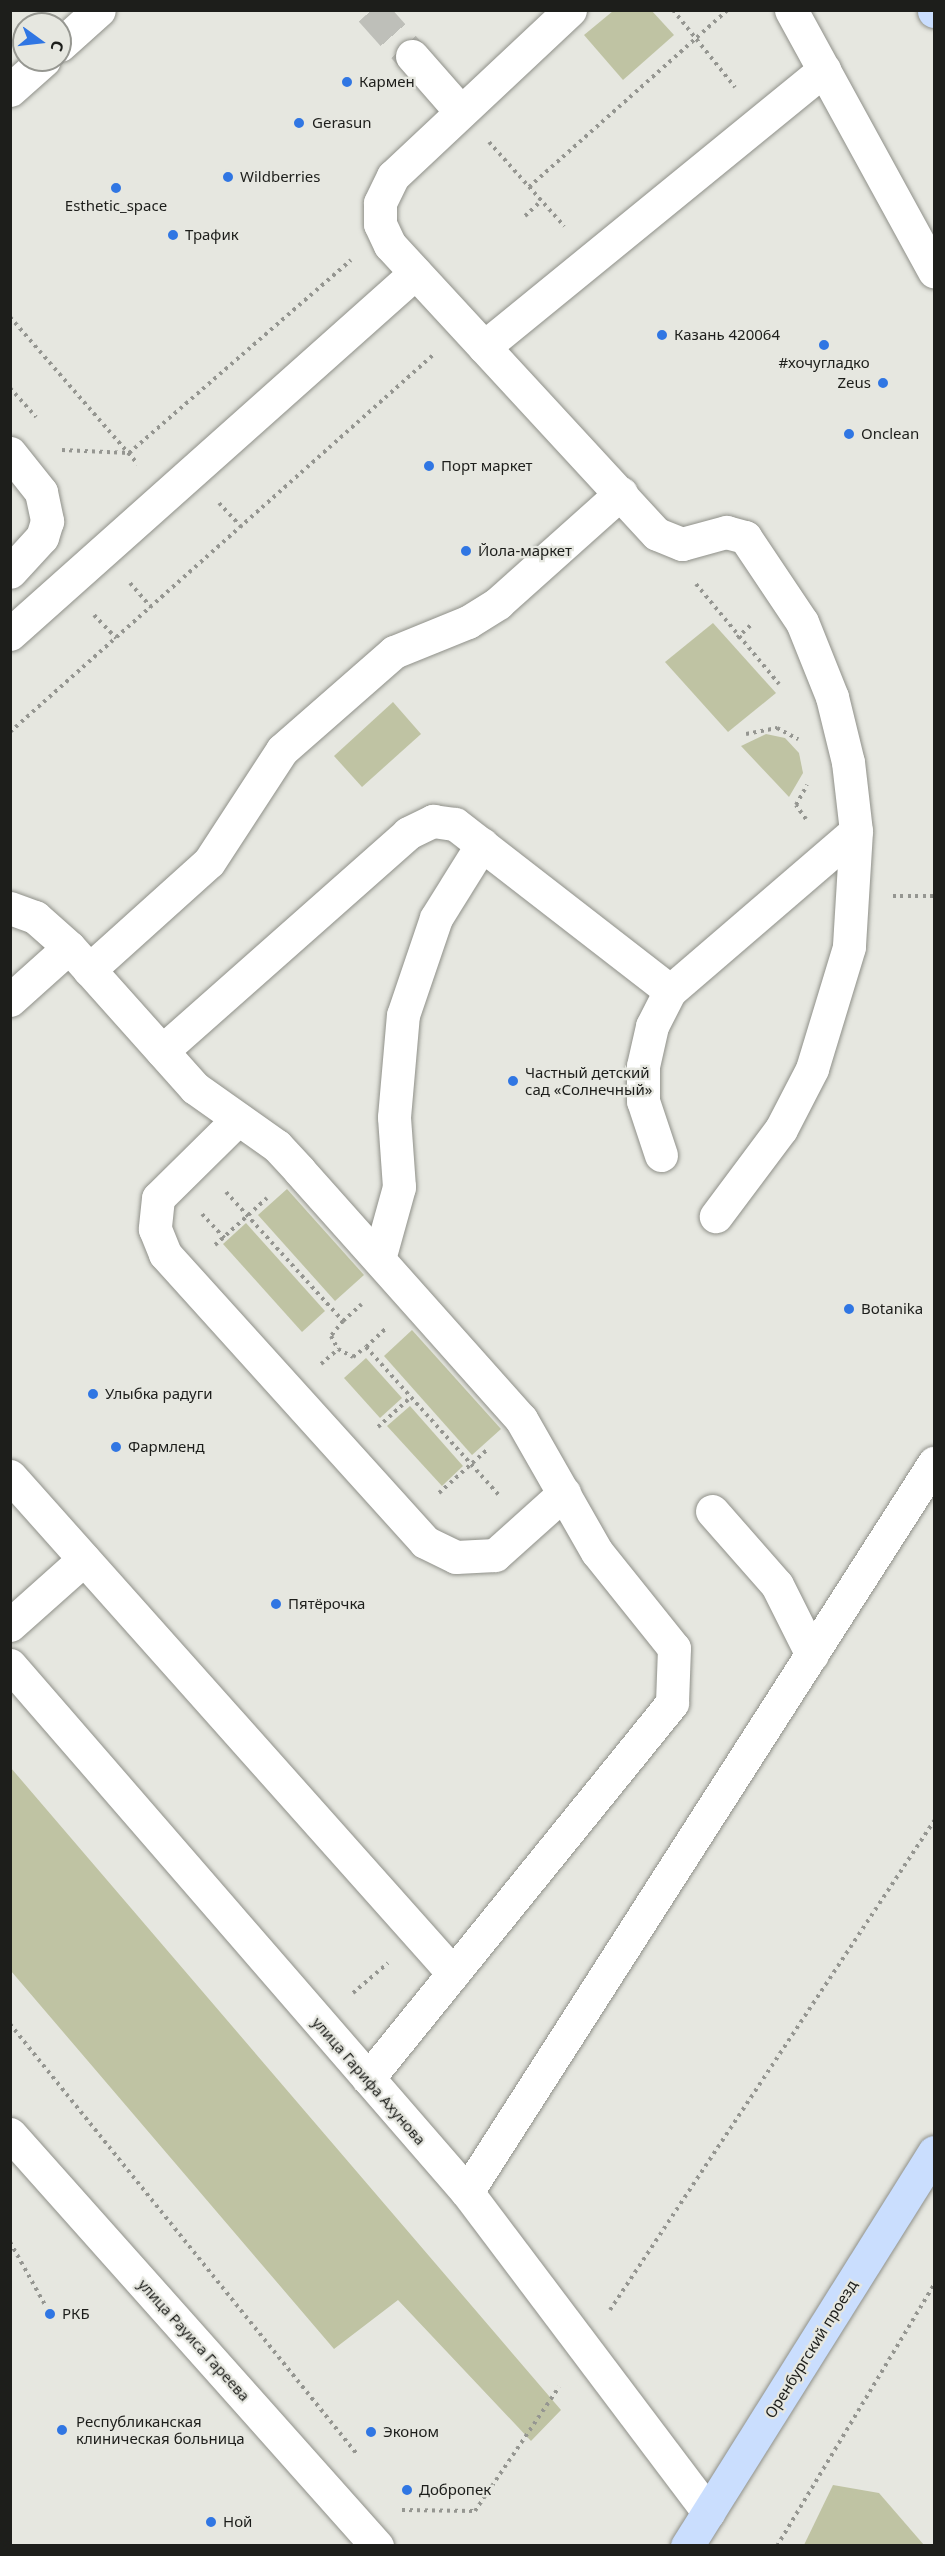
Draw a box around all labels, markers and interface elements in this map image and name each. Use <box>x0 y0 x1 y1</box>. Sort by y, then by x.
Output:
north arrow <box>12 12 72 72</box>
text: С <box>45 38 69 54</box>
place label: Кармен <box>359 73 415 91</box>
marker: Кармен <box>340 75 354 89</box>
marker: Gerasun <box>290 114 308 132</box>
place label: Gerasun <box>312 114 371 132</box>
place label: Wildberries <box>240 168 321 186</box>
marker: Wildberries <box>221 170 235 184</box>
marker: Esthetic_space <box>109 181 123 195</box>
place label: Esthetic_space <box>65 197 167 215</box>
place label: Трафик <box>185 226 239 244</box>
marker: Трафик <box>166 228 180 242</box>
place label: Казань 420064 <box>674 326 780 344</box>
marker: Казань 420064 <box>655 328 669 342</box>
marker: #хочугладко <box>817 338 831 352</box>
place label: #хочугладко <box>778 354 870 372</box>
place label: Zeus <box>838 374 871 392</box>
marker: Zeus <box>876 376 890 390</box>
place label: Onclean <box>861 425 919 443</box>
marker: Onclean <box>842 427 856 441</box>
place label: Порт маркет <box>441 457 532 475</box>
marker: Порт маркет <box>422 459 436 473</box>
place label: Йола-маркет <box>478 542 572 560</box>
marker: Йола-маркет <box>459 544 473 558</box>
place label: Частный детский сад «Солнечный» <box>525 1063 652 1098</box>
marker: Частный детский сад «Солнечный» <box>506 1074 520 1088</box>
place label: Botanika <box>861 1300 923 1318</box>
marker: Botanika <box>842 1302 856 1316</box>
place label: Улыбка радуги <box>105 1385 213 1403</box>
marker: Улыбка радуги <box>86 1387 100 1401</box>
place label: Фармленд <box>128 1438 205 1456</box>
marker: Фармленд <box>109 1440 123 1454</box>
place label: Пятёрочка <box>288 1595 365 1613</box>
marker: Пятёрочка <box>269 1597 283 1611</box>
street label: улица Гарифа Ахунова <box>309 2013 429 2149</box>
street label: улица Рауиса Гареева <box>135 2275 253 2405</box>
street label: Оренбургский проезд <box>761 2277 861 2421</box>
place label: РКБ <box>62 2305 90 2323</box>
marker: РКБ <box>43 2307 57 2321</box>
place label: Республиканская клиническая больница <box>76 2412 245 2447</box>
marker: Республиканская клиническая больница <box>53 2421 71 2439</box>
place label: Эконом <box>383 2423 439 2441</box>
marker: Эконом <box>364 2425 378 2439</box>
place label: Добропек <box>419 2481 491 2499</box>
marker: Добропек <box>400 2483 414 2497</box>
place label: Ной <box>223 2513 252 2531</box>
marker: Ной <box>204 2515 218 2529</box>

